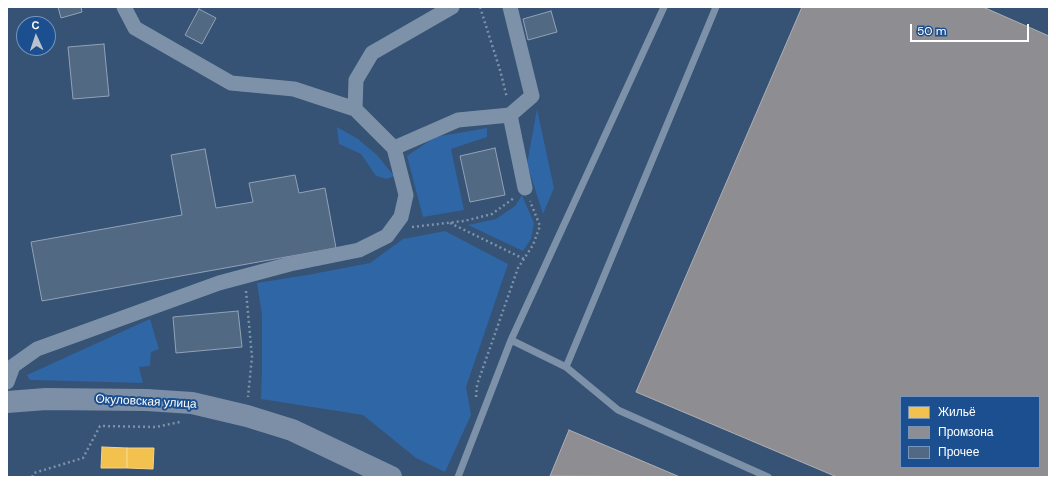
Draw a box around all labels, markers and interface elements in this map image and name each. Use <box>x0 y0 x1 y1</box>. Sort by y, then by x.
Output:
north arrow <box>16 16 56 56</box>
scale bar <box>912 16 1031 42</box>
text: С <box>31 18 40 32</box>
text: 50 m <box>917 23 946 39</box>
street label: Окуловская улица <box>95 392 197 412</box>
legend <box>900 396 1040 468</box>
text: Жильё <box>938 404 976 420</box>
text: Промзона <box>938 424 993 440</box>
text: Прочее <box>938 444 979 460</box>

